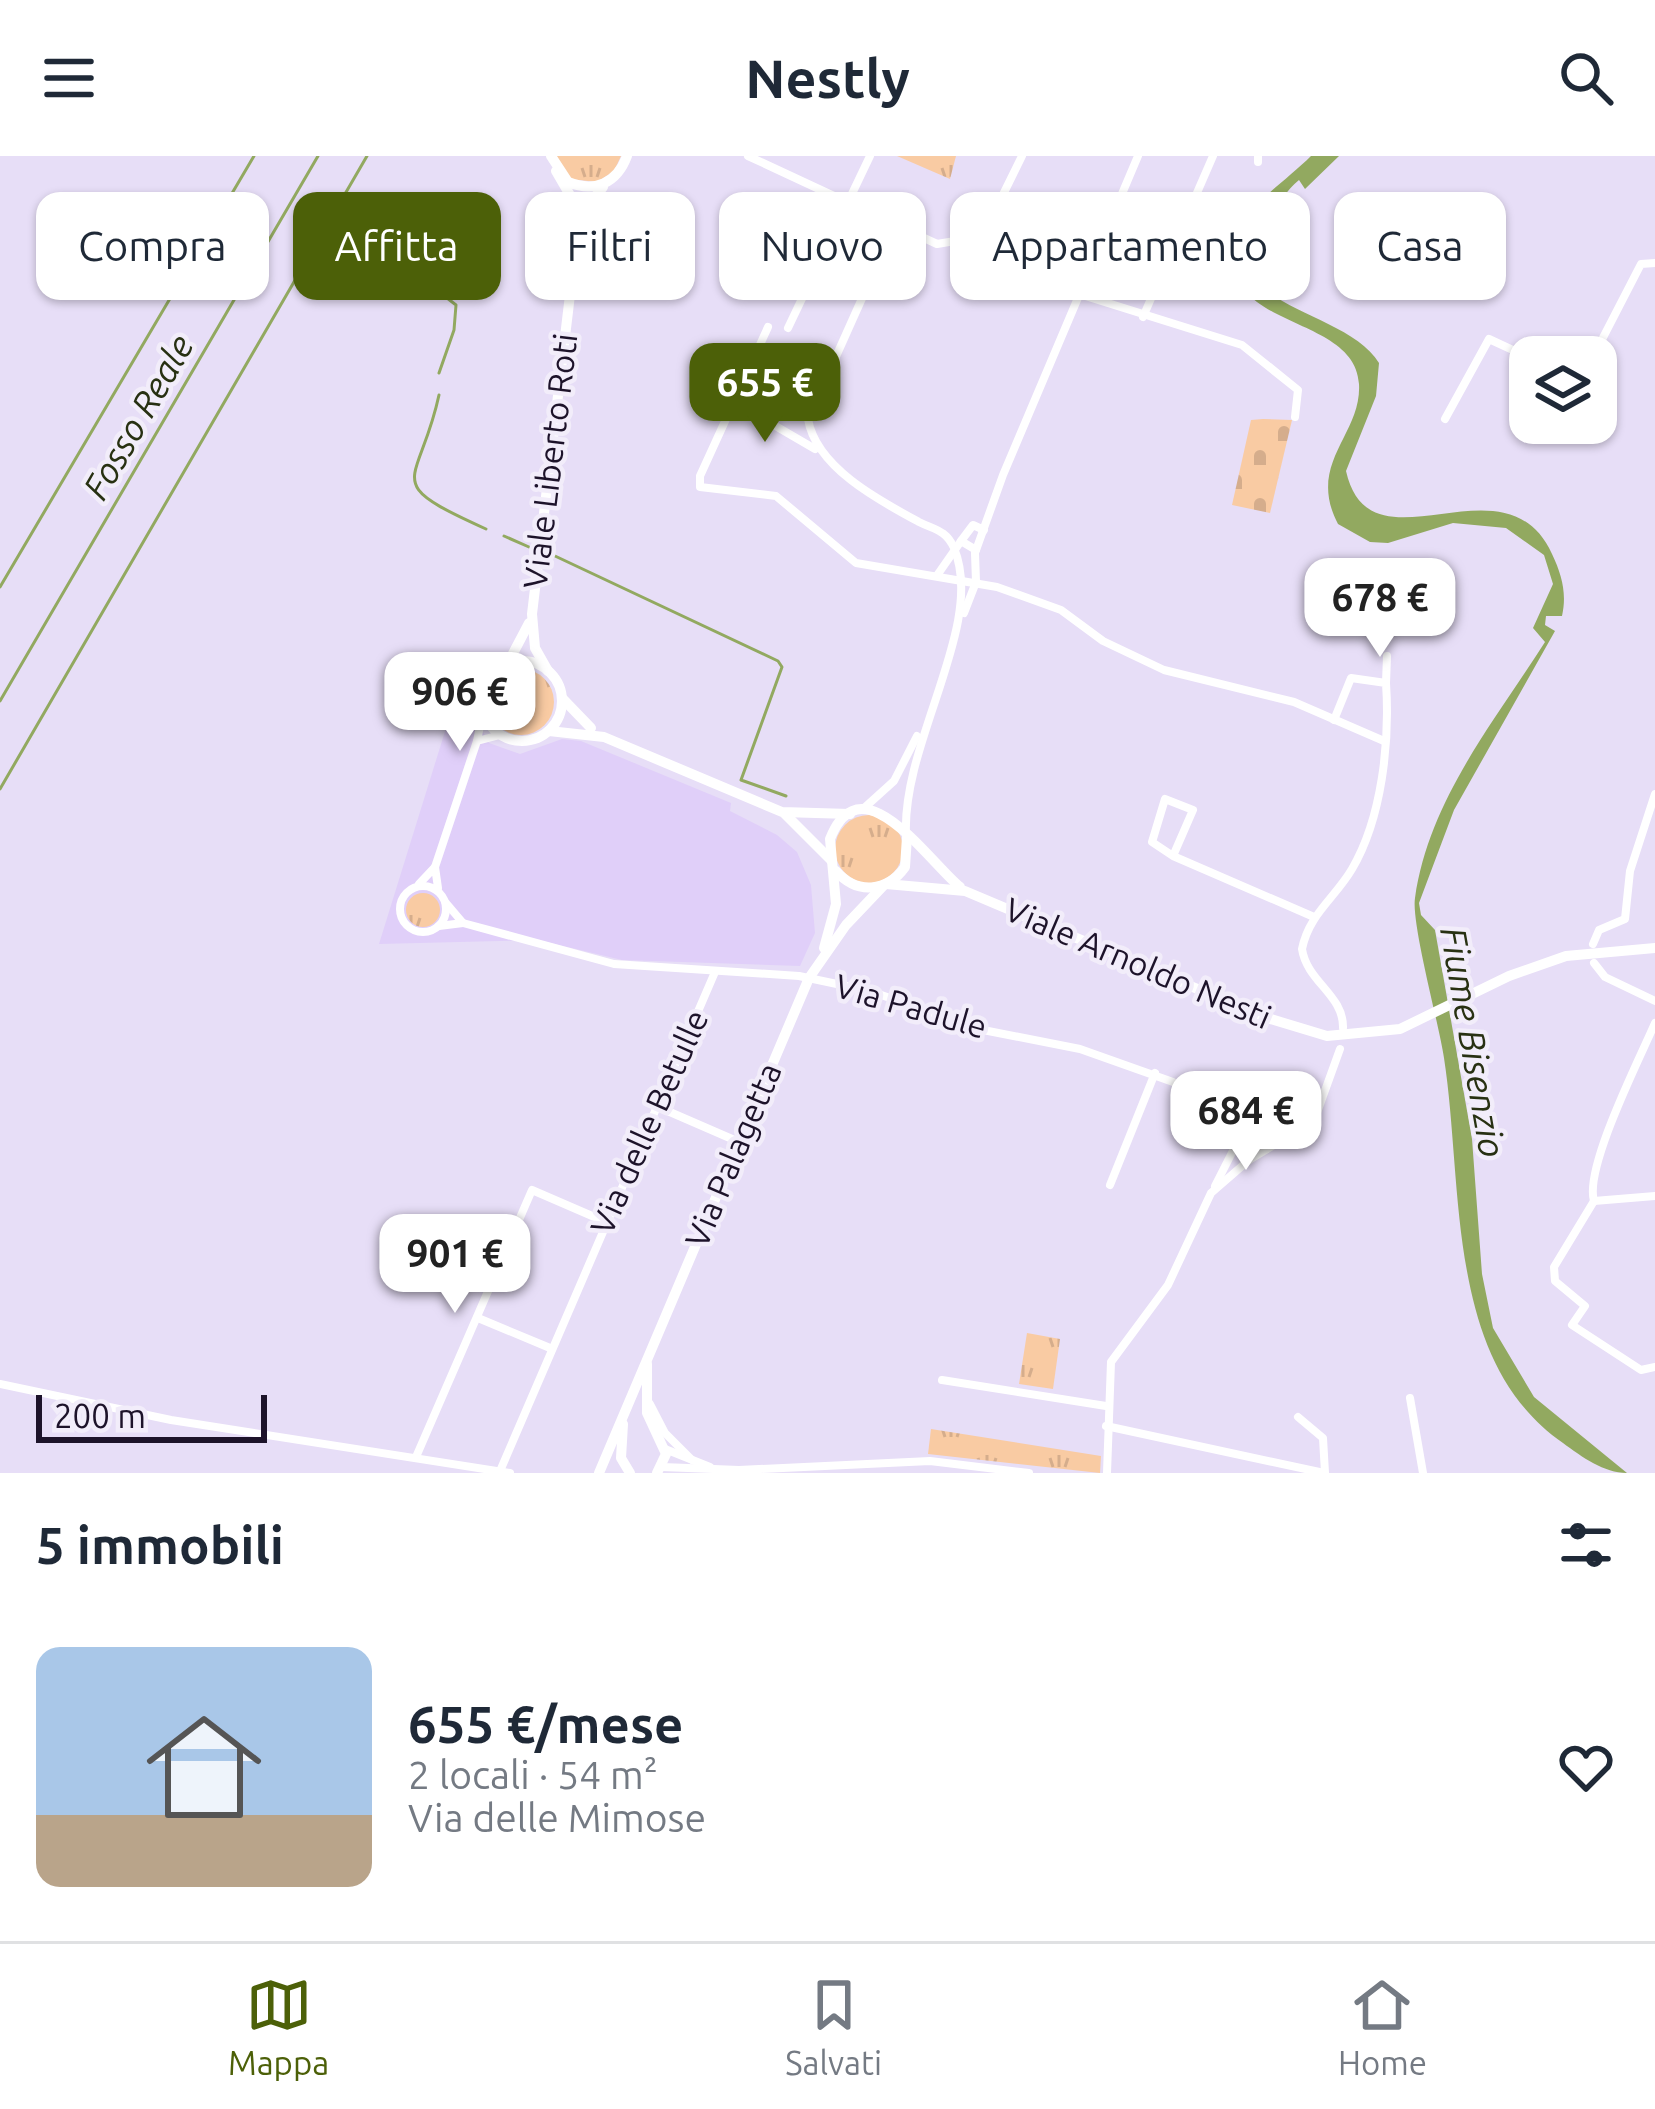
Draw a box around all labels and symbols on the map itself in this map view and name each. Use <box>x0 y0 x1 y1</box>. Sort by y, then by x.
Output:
water label: Fosso Reale <box>74 327 201 506</box>
street label: Viale Liberto Roti <box>515 331 584 591</box>
pin: 655 € <box>681 343 849 445</box>
pin: 678 € <box>1296 558 1464 660</box>
pin: 906 € <box>376 652 544 754</box>
street label: Viale Arnoldo Nesti <box>1000 890 1277 1035</box>
water label: Fiume Bisenzio <box>1433 924 1514 1160</box>
street label: Via Padule <box>831 966 991 1045</box>
street label: Via delle Betulle <box>583 1004 715 1240</box>
street label: Via Palagetta <box>677 1057 788 1253</box>
pin: 684 € <box>1162 1071 1330 1173</box>
pin: 901 € <box>371 1214 539 1316</box>
scale bar <box>36 1389 267 1442</box>

